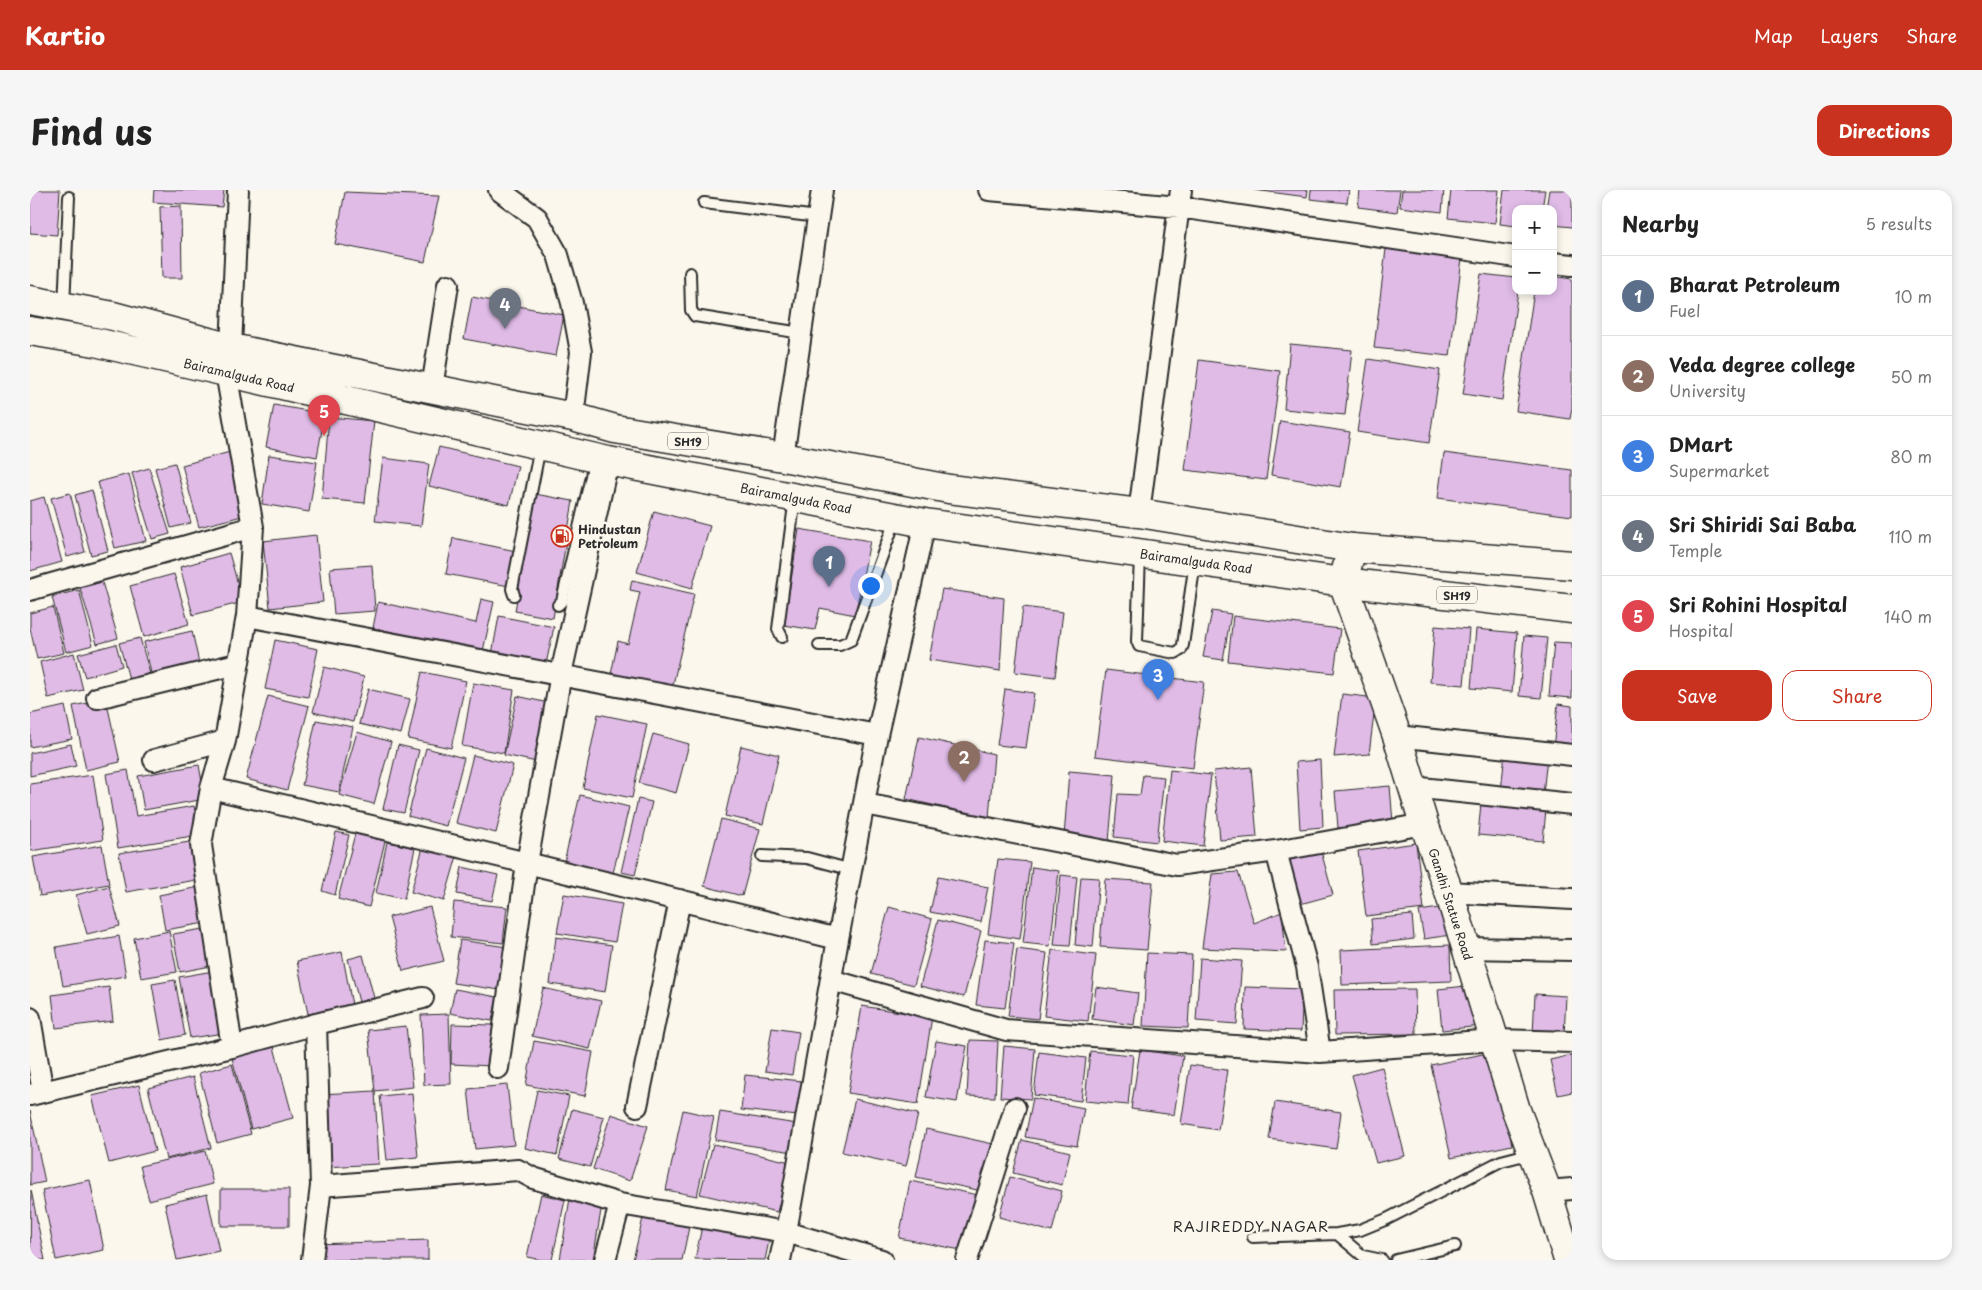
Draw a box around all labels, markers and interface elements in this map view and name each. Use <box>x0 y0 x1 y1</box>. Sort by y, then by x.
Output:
text: Kartio <box>25 17 105 53</box>
text: Map <box>1754 22 1793 49</box>
text: Layers <box>1821 22 1878 49</box>
text: Share <box>1906 22 1957 49</box>
text: Find us <box>30 104 152 157</box>
button: Directions <box>1817 105 1952 156</box>
map controls <box>1512 205 1557 295</box>
button: + <box>1512 205 1557 250</box>
text: Nearby <box>1622 207 1699 239</box>
text: 5 results <box>1865 211 1932 235</box>
button: − <box>1512 250 1557 295</box>
text: Bharat Petroleum <box>1669 270 1840 298</box>
text: 1 <box>1634 284 1642 308</box>
text: 10 m <box>1895 284 1932 308</box>
pin: 4 <box>489 288 521 329</box>
text: Fuel <box>1669 298 1700 322</box>
text: Veda degree college <box>1669 350 1855 378</box>
street label: Bairamalguda Road <box>182 353 296 397</box>
text: 2 <box>1632 364 1644 388</box>
text: 50 m <box>1891 364 1932 388</box>
text: University <box>1669 378 1746 402</box>
pin: 5 <box>308 395 340 436</box>
text: DMart <box>1669 430 1733 458</box>
road number: SH19 <box>668 432 708 450</box>
text: 3 <box>1633 444 1643 468</box>
text: 80 m <box>1890 444 1932 468</box>
text: Supermarket <box>1669 458 1769 482</box>
street label: Bairamalguda Road <box>739 478 853 518</box>
text: Sri Shiridi Sai Baba <box>1669 510 1856 538</box>
place label: Hindustan Petroleum <box>578 520 641 552</box>
fuel station icon: Hindustan Petroleum <box>550 524 574 548</box>
text: 4 <box>1633 524 1643 548</box>
text: 110 m <box>1889 524 1932 548</box>
text: Temple <box>1669 538 1722 562</box>
street label: Bairamalguda Road <box>1139 544 1253 578</box>
pin: 1 <box>813 546 845 587</box>
your location <box>858 573 884 599</box>
road number: SH19 <box>1437 586 1477 604</box>
text: Sri Rohini Hospital <box>1669 590 1847 618</box>
text: 5 <box>1633 604 1643 628</box>
text: 140 m <box>1884 604 1932 628</box>
text: Hospital <box>1669 618 1733 642</box>
pin: 3 <box>1142 659 1174 700</box>
button: Save <box>1622 670 1772 721</box>
button: Share <box>1782 670 1932 721</box>
pin: 2 <box>948 741 980 782</box>
street label: Gandhi Statue Road <box>1424 846 1478 962</box>
district label: RAJIREDDY NAGAR <box>1173 1216 1329 1237</box>

